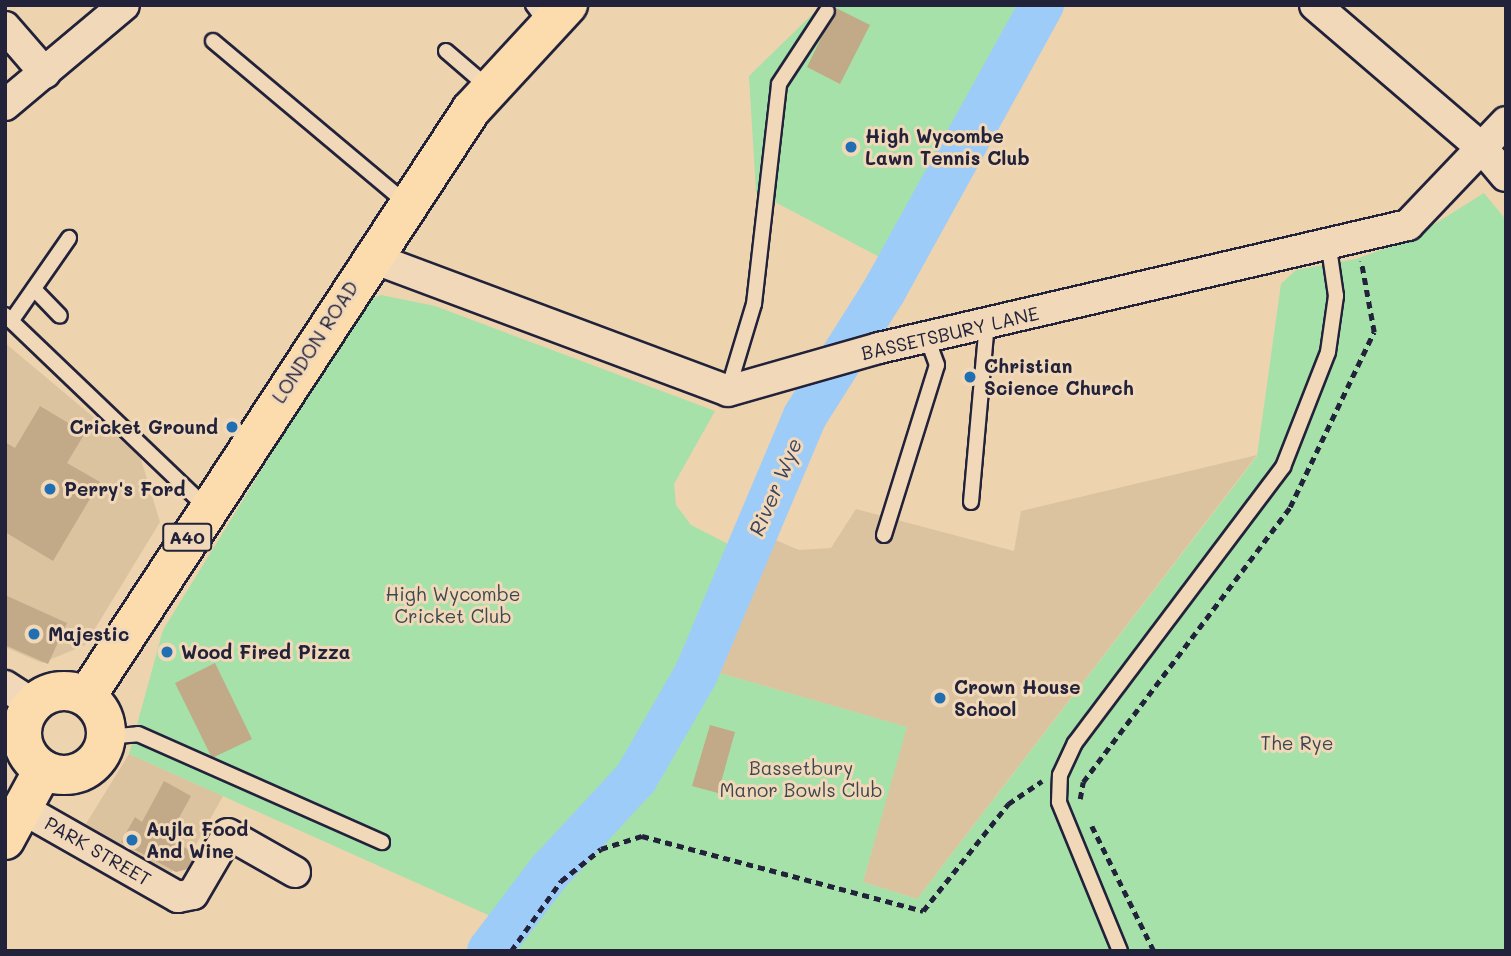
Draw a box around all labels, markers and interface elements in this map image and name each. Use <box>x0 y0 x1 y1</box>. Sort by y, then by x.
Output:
place label: High Wycombe Lawn Tennis Club <box>865 125 1029 169</box>
marker: High Wycombe Lawn Tennis Club <box>843 139 859 155</box>
street label: LONDON ROAD <box>267 277 363 407</box>
street label: BASSETSBURY LANE <box>859 301 1041 365</box>
place label: Christian Science Church <box>984 355 1134 399</box>
marker: Christian Science Church <box>962 369 978 385</box>
place label: Cricket Ground <box>69 416 218 438</box>
marker: Cricket Ground <box>224 419 240 435</box>
water label: River Wye <box>743 434 807 540</box>
place label: Perry's Ford <box>64 478 186 500</box>
marker: Perry's Ford <box>42 481 58 497</box>
road number: A40 <box>161 522 213 552</box>
park label: High Wycombe Cricket Club <box>385 583 521 627</box>
place label: Majestic <box>48 623 129 645</box>
marker: Majestic <box>26 626 42 642</box>
place label: Wood Fired Pizza <box>181 641 350 663</box>
marker: Wood Fired Pizza <box>159 644 175 660</box>
place label: Crown House School <box>954 676 1081 720</box>
marker: Crown House School <box>932 690 948 706</box>
park label: The Rye <box>1261 732 1333 754</box>
park label: Bassetbury Manor Bowls Club <box>719 757 883 801</box>
street label: PARK STREET <box>41 811 155 891</box>
place label: Aujla Food And Wine <box>146 818 248 862</box>
marker: Aujla Food And Wine <box>124 832 140 848</box>

